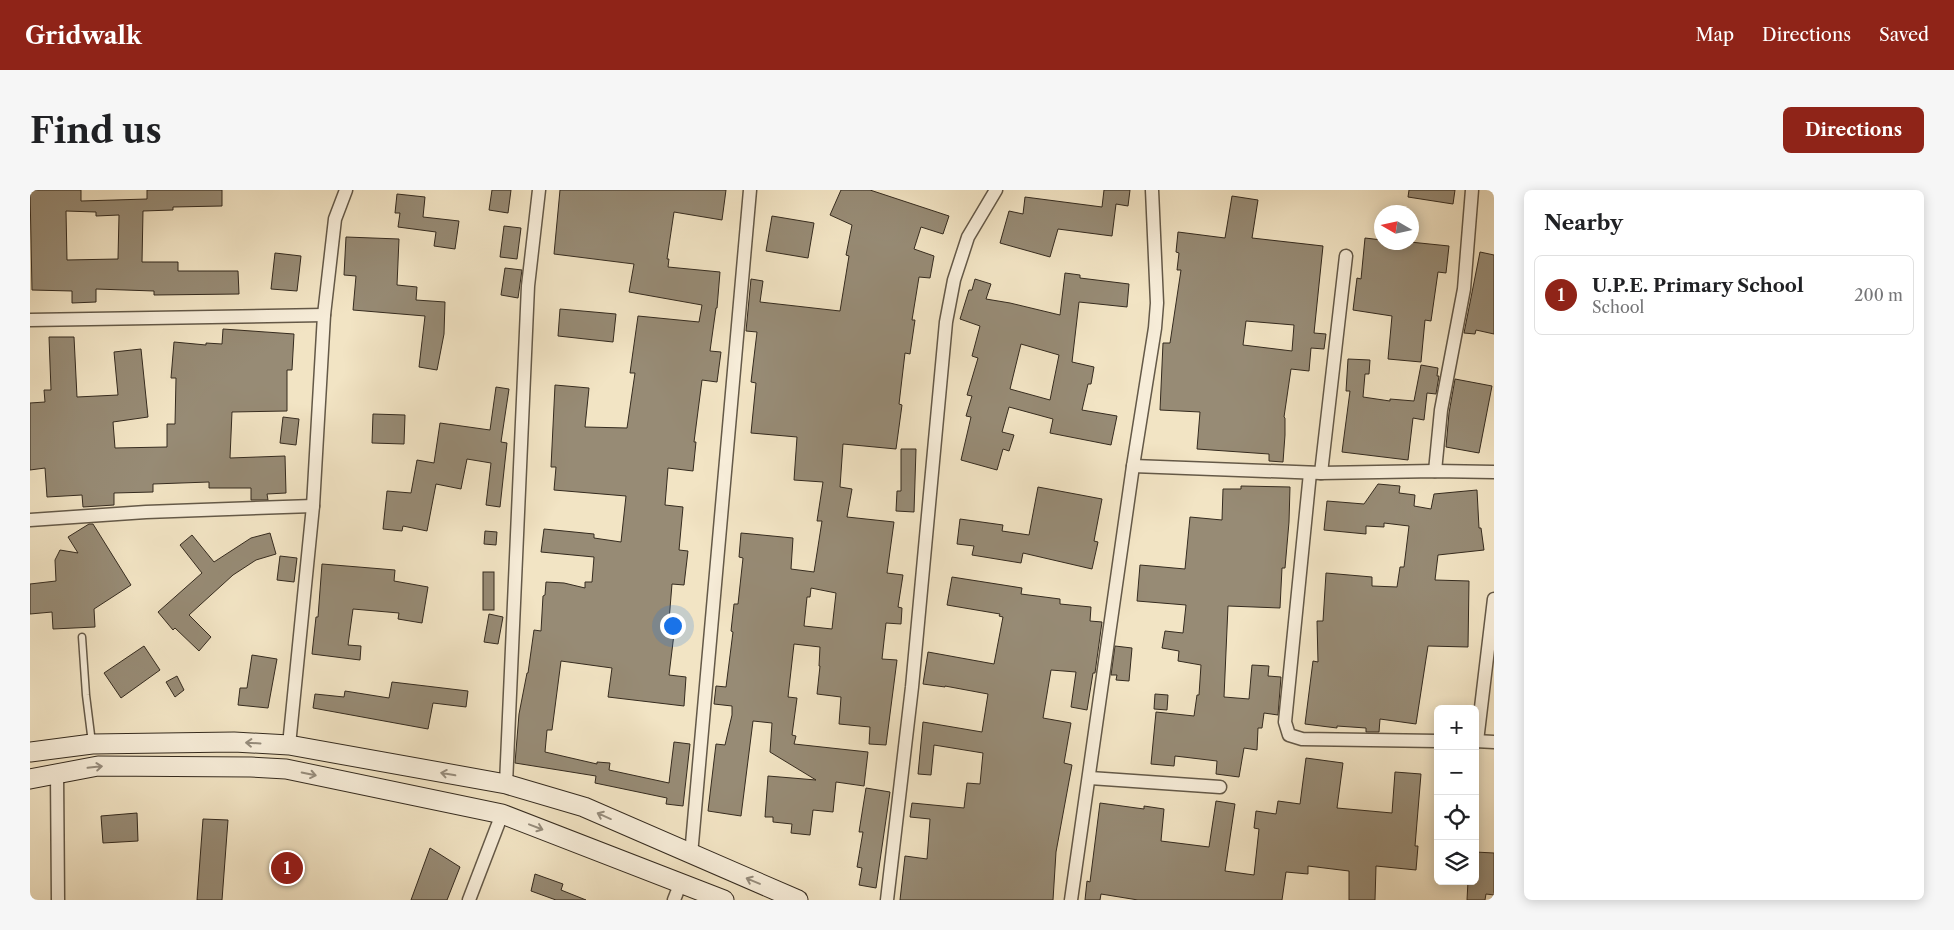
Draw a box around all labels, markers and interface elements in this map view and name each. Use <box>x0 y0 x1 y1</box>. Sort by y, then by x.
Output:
text: Gridwalk <box>25 21 142 50</box>
text: Map <box>1695 24 1734 46</box>
text: Directions <box>1762 24 1851 46</box>
text: Saved <box>1879 24 1929 46</box>
button: Directions <box>1783 107 1924 153</box>
text: Find us <box>30 109 162 152</box>
north arrow <box>1374 205 1419 250</box>
text: Nearby <box>1544 210 1623 235</box>
text: U.P.E. Primary School <box>1592 274 1804 297</box>
text: 1 <box>1557 285 1565 305</box>
text: 200 m <box>1854 285 1903 305</box>
text: School <box>1592 297 1644 317</box>
your location <box>660 613 686 639</box>
map controls <box>1434 705 1479 885</box>
button: + <box>1434 705 1479 750</box>
one-way arrow <box>245 739 261 748</box>
button: − <box>1434 750 1479 795</box>
one-way arrow <box>87 762 103 772</box>
one-way arrow <box>440 768 456 778</box>
one-way arrow <box>301 770 317 779</box>
button: locate <box>1434 795 1479 840</box>
one-way arrow <box>597 811 612 821</box>
one-way arrow <box>527 823 543 832</box>
button: layers <box>1434 840 1479 885</box>
pin: 1 <box>271 849 303 887</box>
one-way arrow <box>746 876 761 885</box>

